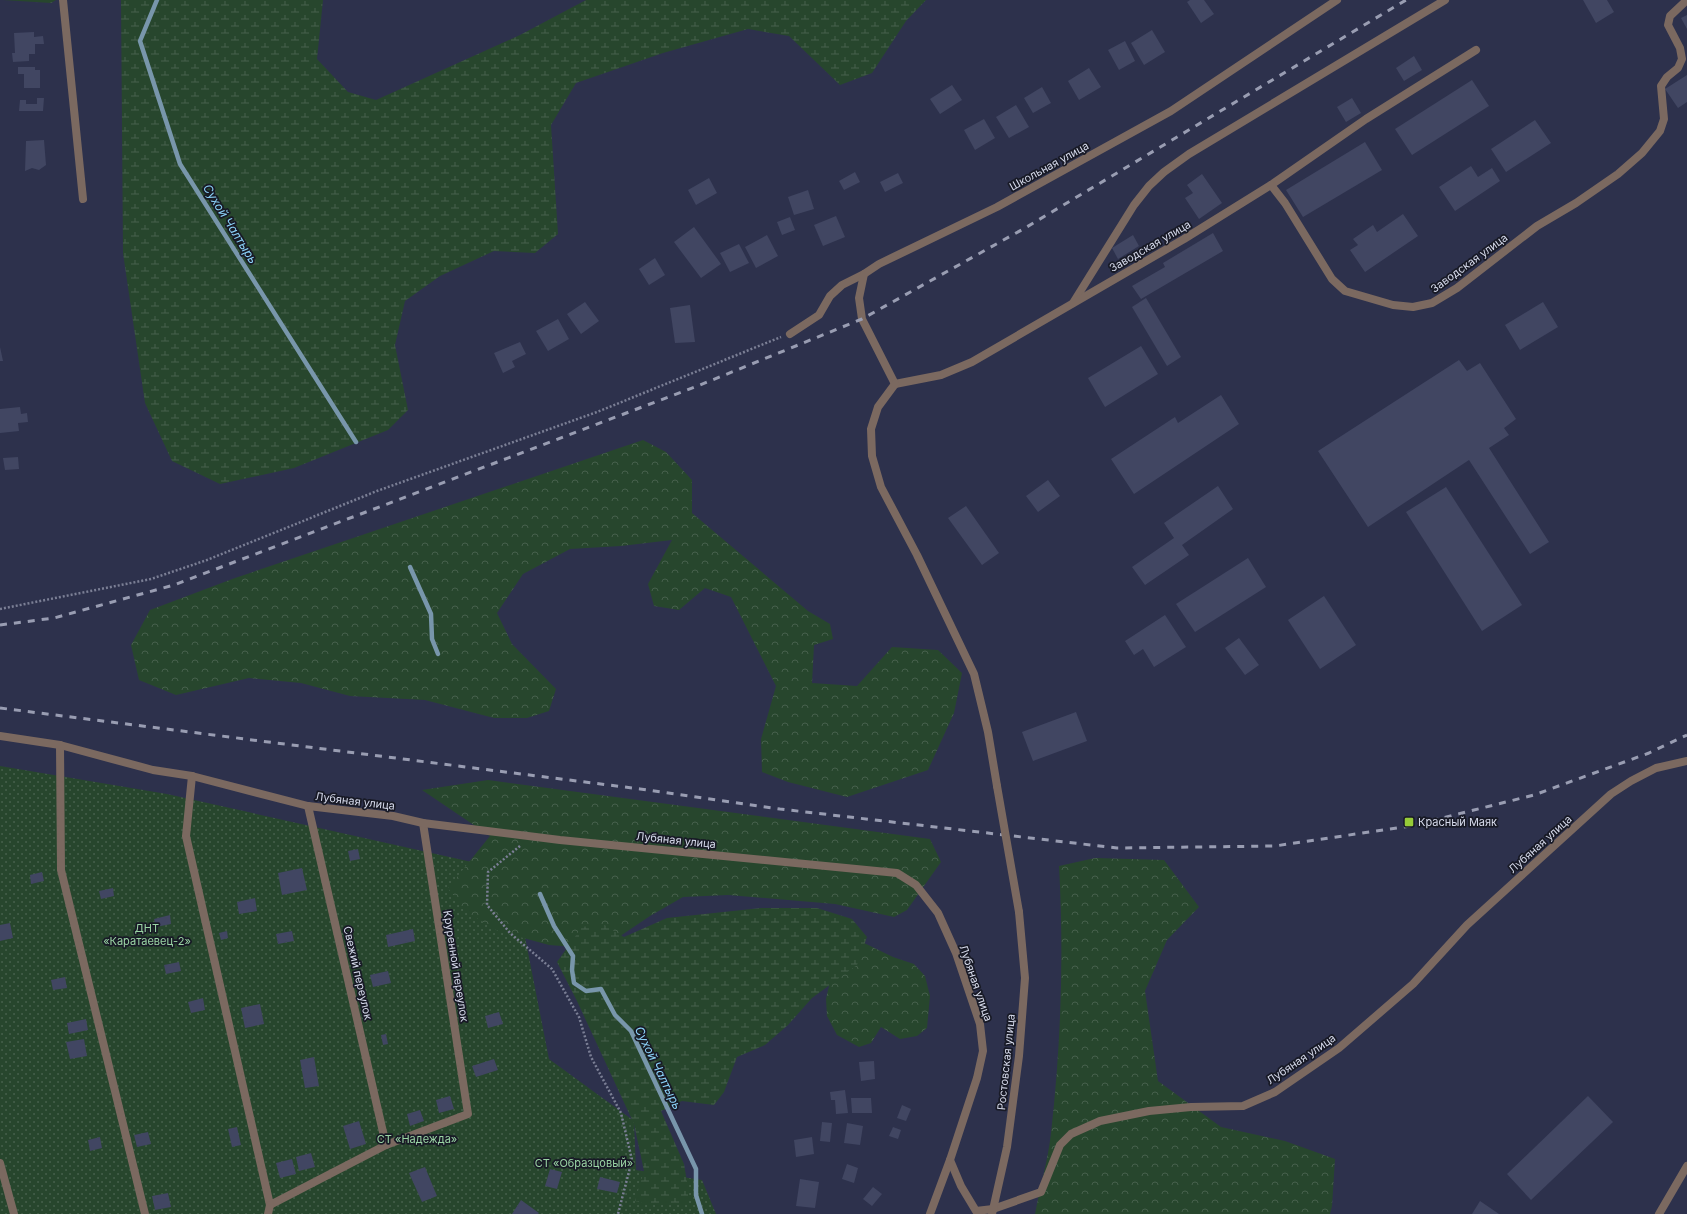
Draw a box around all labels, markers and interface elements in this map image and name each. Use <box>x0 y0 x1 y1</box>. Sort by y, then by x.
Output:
street label: Школьная улица <box>1007 138 1091 194</box>
water label: Сухой Чалтырь <box>200 181 261 266</box>
street label: Заводская улица <box>1107 217 1193 275</box>
street label: Заводская улица <box>1428 230 1510 296</box>
street label: Лубяная улица <box>314 789 396 813</box>
street label: Лубяная улица <box>1506 812 1574 876</box>
place label: Красный Маяк <box>1418 815 1497 829</box>
marker: Красный Маяк <box>1403 816 1415 828</box>
street label: Лубяная улица <box>635 829 717 851</box>
street label: Круренной переулок <box>440 909 472 1023</box>
park label: ДНТ «Каратаевец-2» <box>103 921 191 948</box>
street label: Свежий переулок <box>340 925 376 1021</box>
street label: Лубяная улица <box>956 943 996 1023</box>
street label: Ростовская улица <box>994 1013 1018 1111</box>
water label: Сухой Чалтырь <box>632 1024 685 1112</box>
street label: Лубяная улица <box>1264 1031 1338 1087</box>
park label: СТ «Надежда» <box>377 1132 457 1146</box>
park label: СТ «Образцовый» <box>535 1156 633 1170</box>

